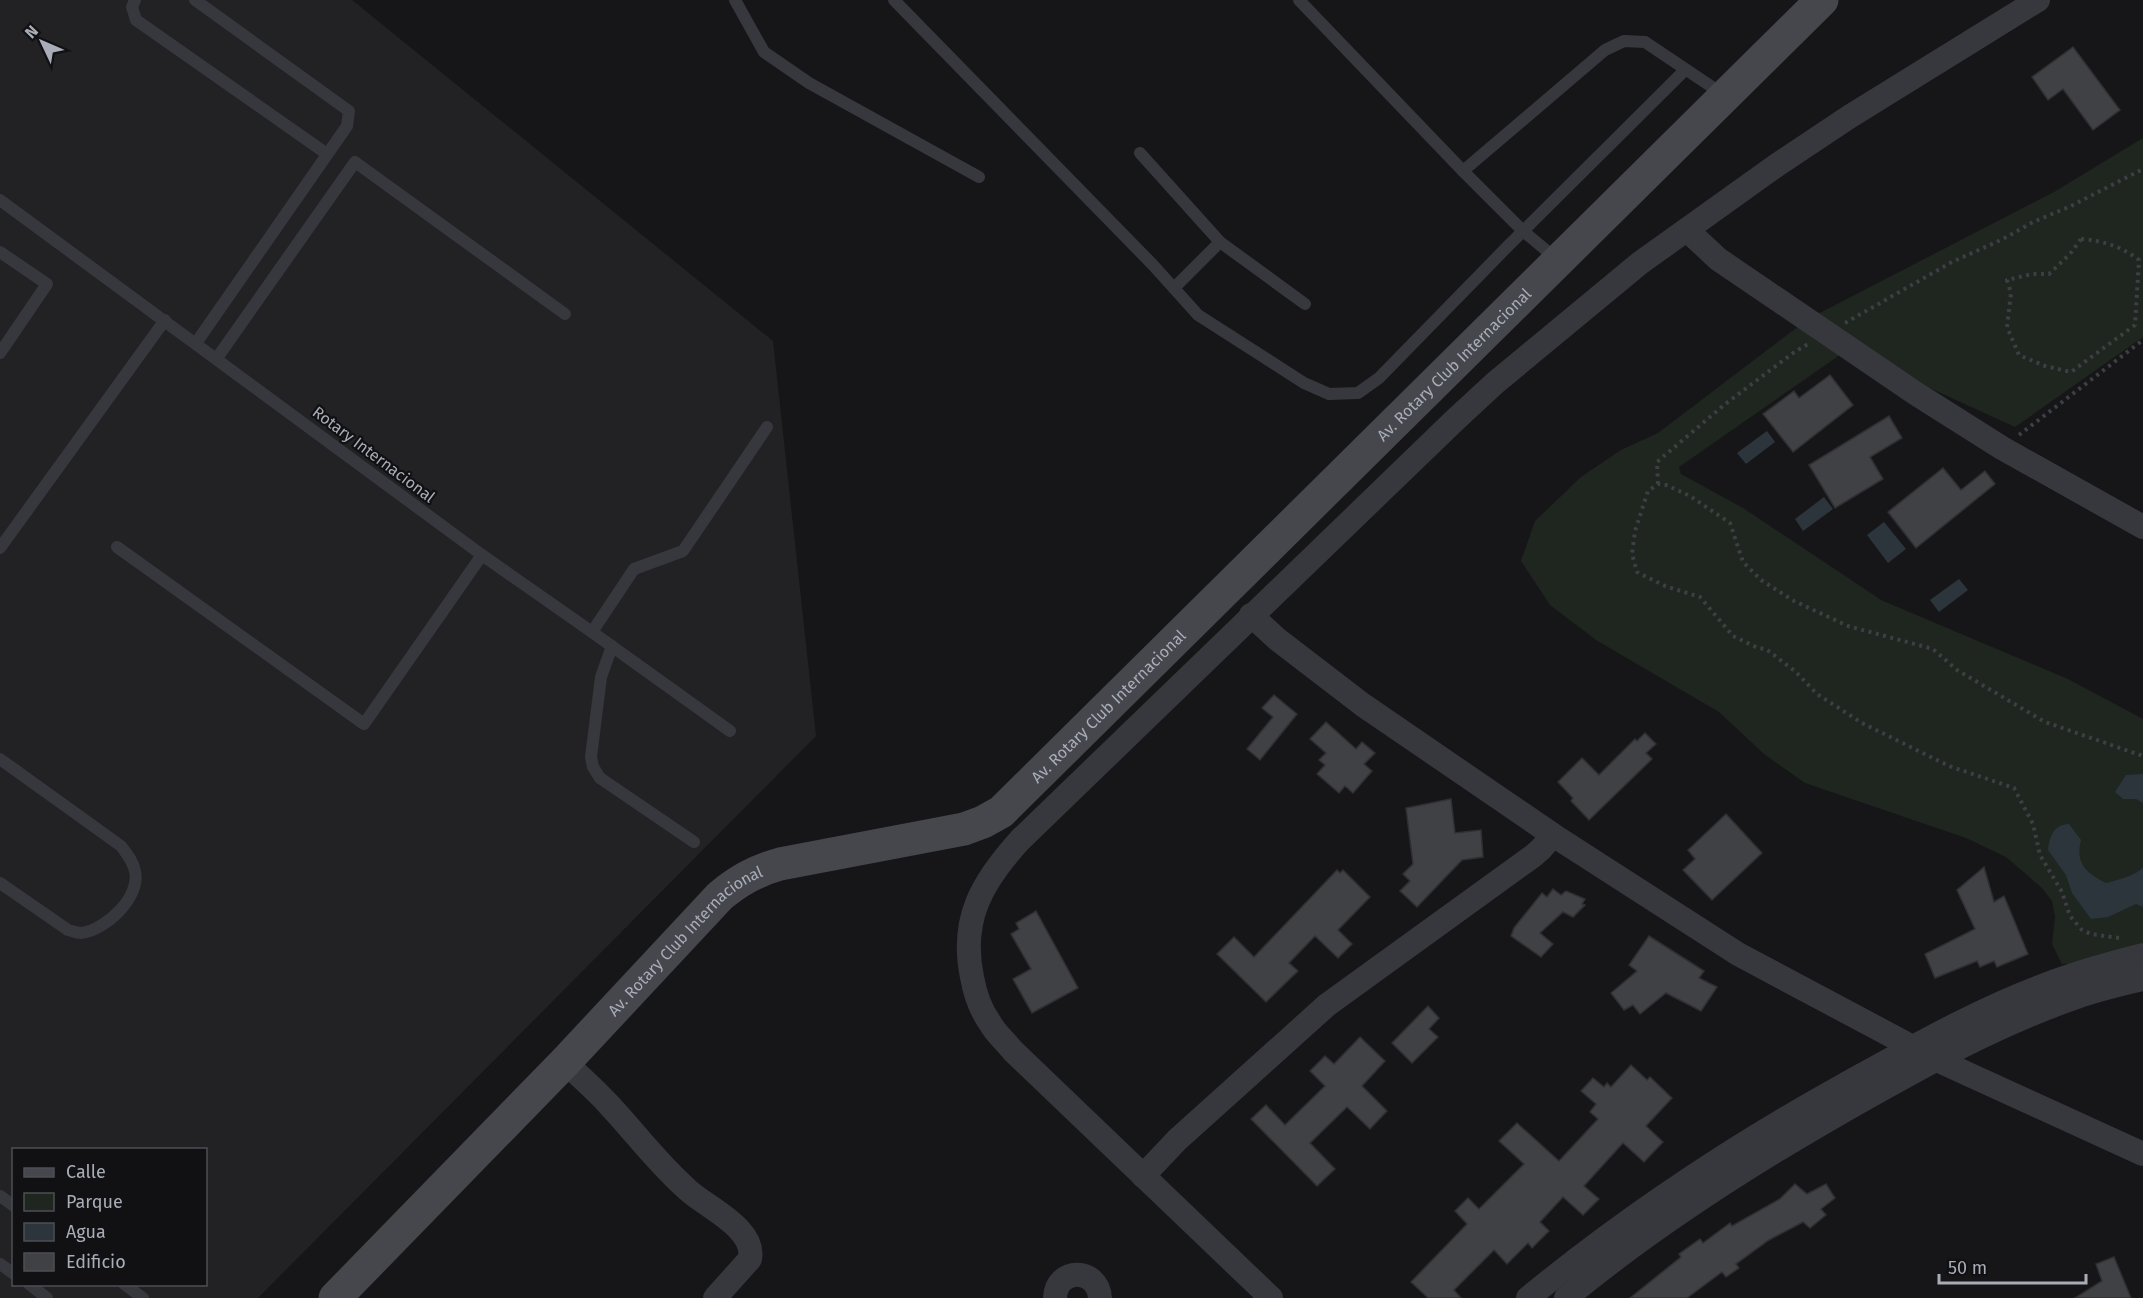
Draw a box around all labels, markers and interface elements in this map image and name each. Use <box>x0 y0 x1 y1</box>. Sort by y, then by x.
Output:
north arrow <box>12 12 72 72</box>
text: N <box>21 22 42 42</box>
street label: Av. Rotary Club Internacional <box>1373 284 1535 445</box>
street label: Rotary Internacional <box>309 402 439 507</box>
street label: Av. Rotary Club Internacional <box>1027 626 1190 787</box>
street label: Av. Rotary Club Internacional <box>604 862 766 1020</box>
legend <box>12 1148 207 1286</box>
text: Calle <box>66 1161 106 1183</box>
text: Parque <box>66 1191 123 1213</box>
text: Agua <box>66 1221 106 1243</box>
scale bar <box>1939 1247 2086 1285</box>
text: Edificio <box>66 1251 126 1273</box>
text: 50 m <box>1948 1257 1987 1279</box>

